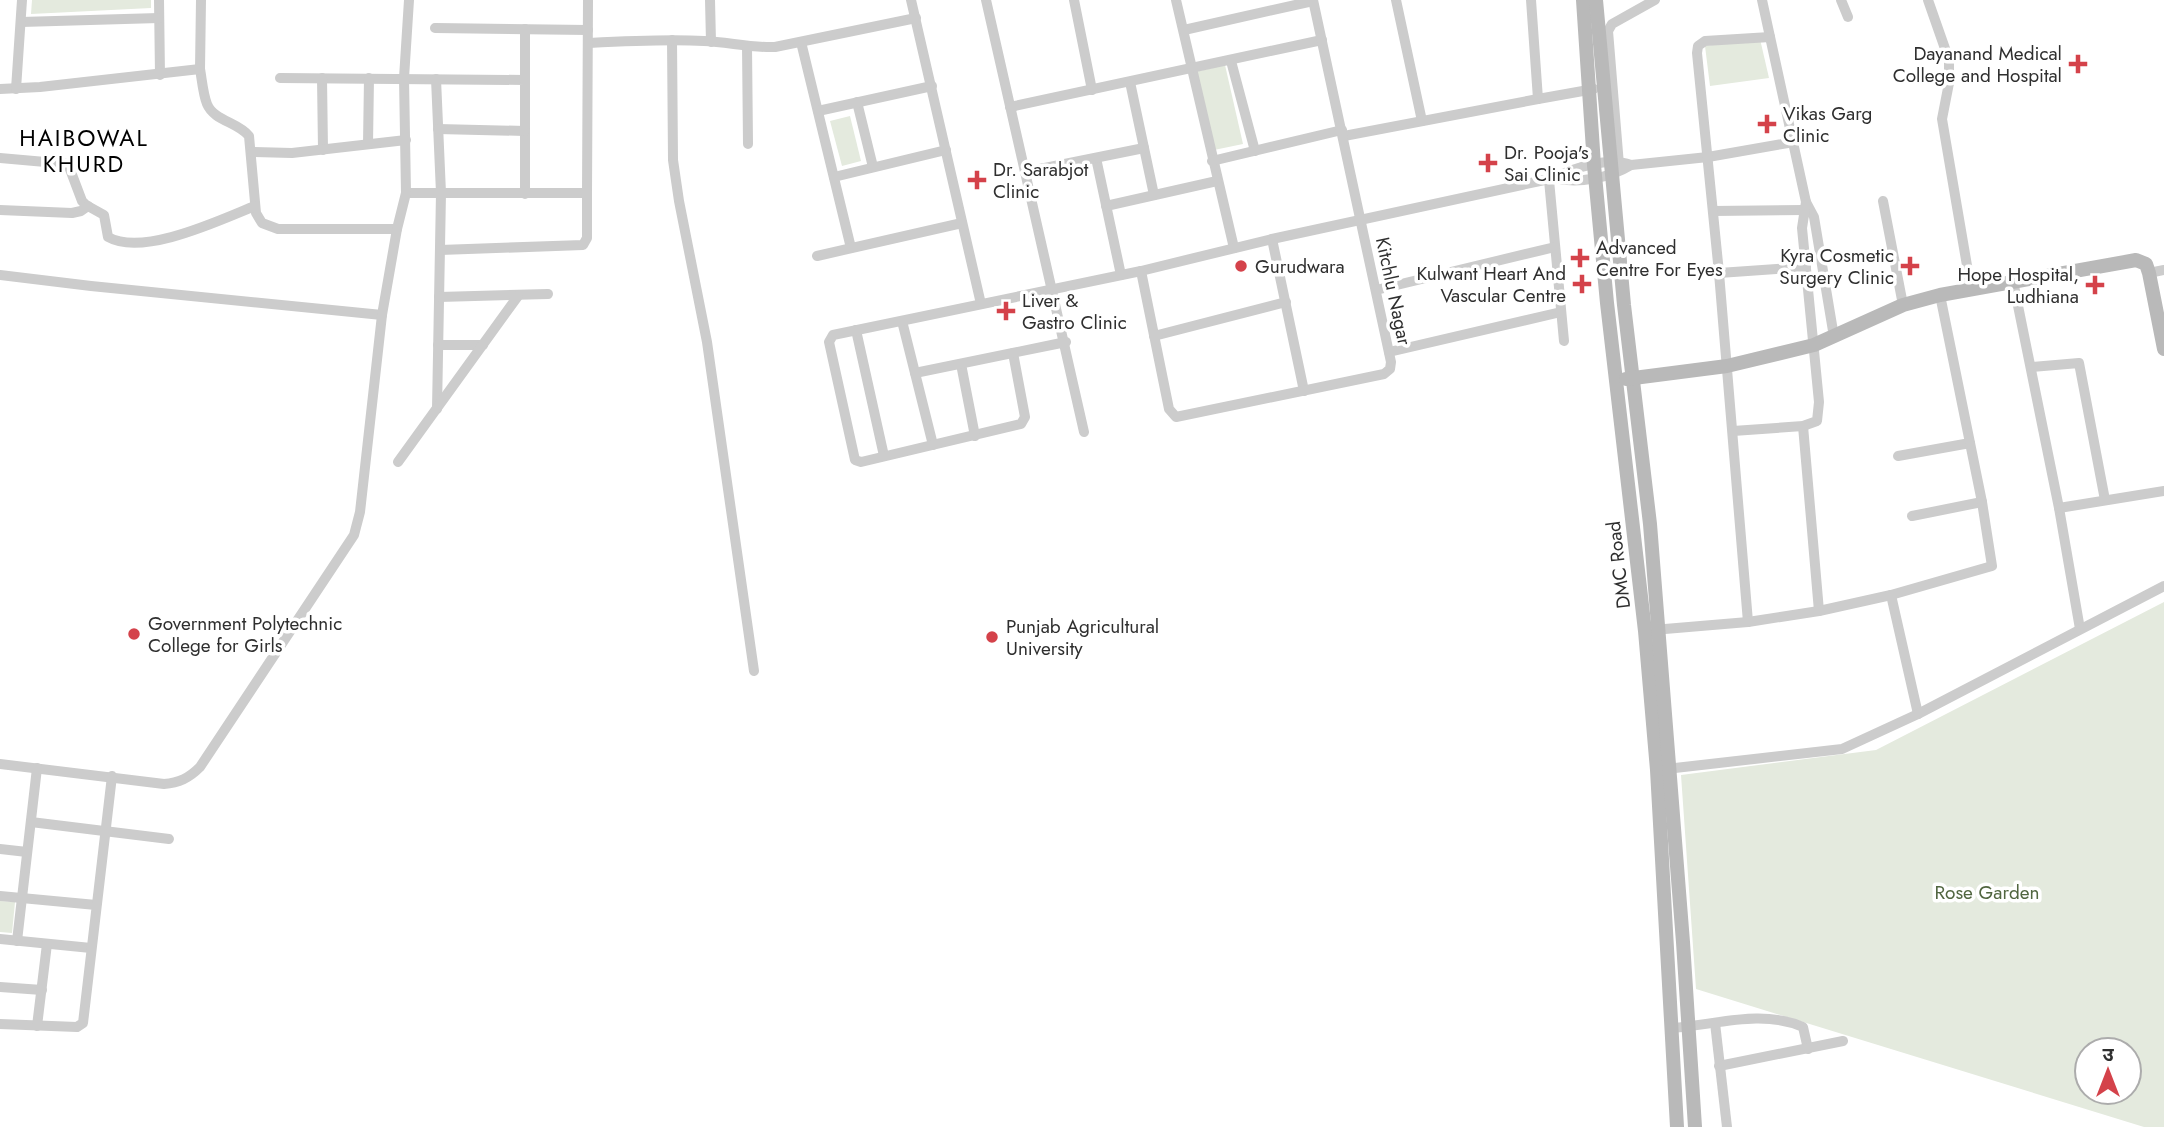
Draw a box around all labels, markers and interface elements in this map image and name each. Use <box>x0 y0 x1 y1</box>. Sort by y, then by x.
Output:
place label: Dayanand Medical College and Hospital <box>1893 40 2062 89</box>
marker: Dayanand Medical College and Hospital <box>2068 54 2088 74</box>
place label: Vikas Garg Clinic <box>1783 100 1872 149</box>
marker: Vikas Garg Clinic <box>1757 114 1777 134</box>
district label: HAIBOWAL KHURD <box>19 121 149 181</box>
place label: Dr. Pooja's Sai Clinic <box>1504 139 1589 188</box>
marker: Dr. Pooja's Sai Clinic <box>1478 153 1498 173</box>
place label: Dr. Sarabjot Clinic <box>993 156 1089 205</box>
marker: Dr. Sarabjot Clinic <box>967 170 987 190</box>
place label: Advanced Centre For Eyes <box>1596 234 1723 283</box>
street label: Kitchlu Nagar <box>1369 235 1418 348</box>
place label: Kyra Cosmetic Surgery Clinic <box>1779 242 1894 291</box>
marker: Advanced Centre For Eyes <box>1570 248 1590 268</box>
place label: Gurudwara <box>1255 253 1345 280</box>
marker: Kyra Cosmetic Surgery Clinic <box>1900 256 1920 276</box>
marker: Gurudwara <box>1233 258 1249 274</box>
place label: Kulwant Heart And Vascular Centre <box>1417 260 1566 309</box>
place label: Hope Hospital, Ludhiana <box>1957 261 2079 310</box>
marker: Kulwant Heart And Vascular Centre <box>1572 274 1592 294</box>
marker: Hope Hospital, Ludhiana <box>2085 275 2105 295</box>
place label: Liver & Gastro Clinic <box>1022 287 1127 336</box>
marker: Liver & Gastro Clinic <box>996 301 1016 321</box>
street label: DMC Road <box>1600 520 1637 610</box>
place label: Government Polytechnic College for Girls <box>148 610 342 659</box>
place label: Punjab Agricultural University <box>1006 613 1159 662</box>
marker: Government Polytechnic College for Girls <box>126 626 142 642</box>
marker: Punjab Agricultural University <box>984 629 1000 645</box>
park label: Rose Garden <box>1934 879 2040 906</box>
north arrow <box>2073 1036 2143 1106</box>
text: उ <box>2102 1041 2114 1068</box>

